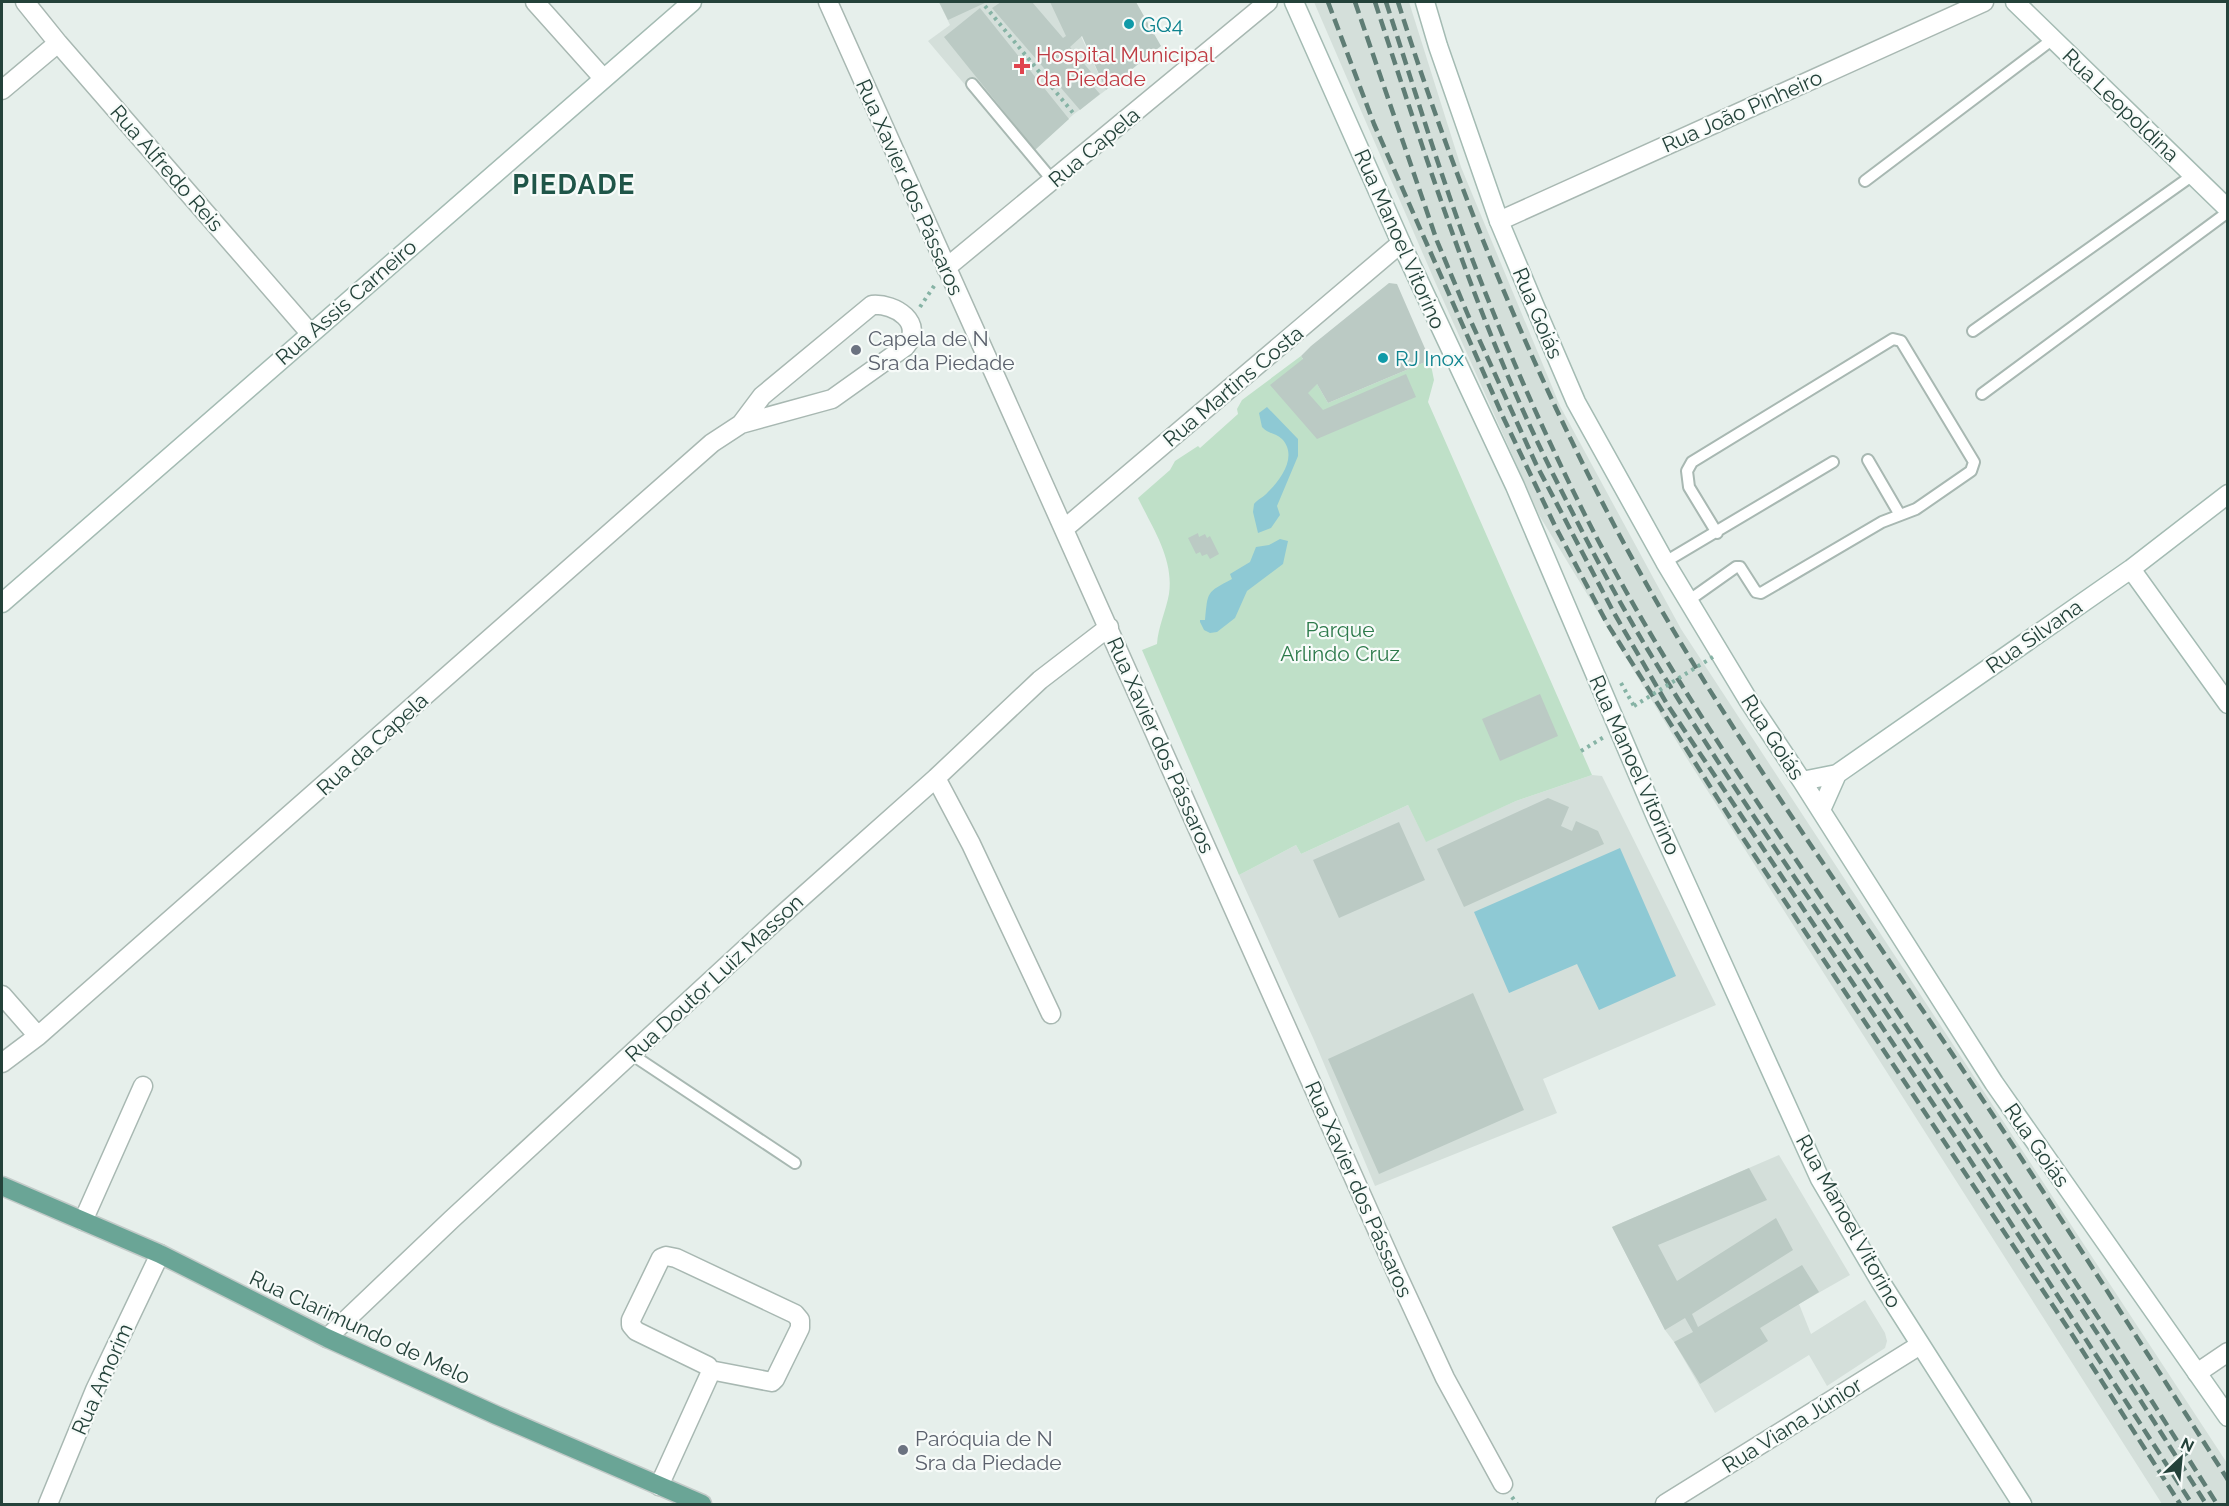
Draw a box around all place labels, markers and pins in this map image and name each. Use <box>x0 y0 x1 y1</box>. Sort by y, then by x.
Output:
place label: GQ4 <box>1141 12 1183 37</box>
marker: GQ4 <box>1122 17 1136 31</box>
place label: Hospital Municipal da Piedade <box>1036 42 1215 91</box>
marker: Hospital Municipal da Piedade <box>1013 57 1031 75</box>
place label: Capela de N Sra da Piedade <box>868 326 1015 375</box>
marker: Capela de N Sra da Piedade <box>849 343 863 357</box>
place label: RJ Inox <box>1395 346 1465 371</box>
marker: RJ Inox <box>1376 351 1390 365</box>
place label: Paróquia de N Sra da Piedade <box>915 1426 1062 1475</box>
marker: Paróquia de N Sra da Piedade <box>896 1443 910 1457</box>

